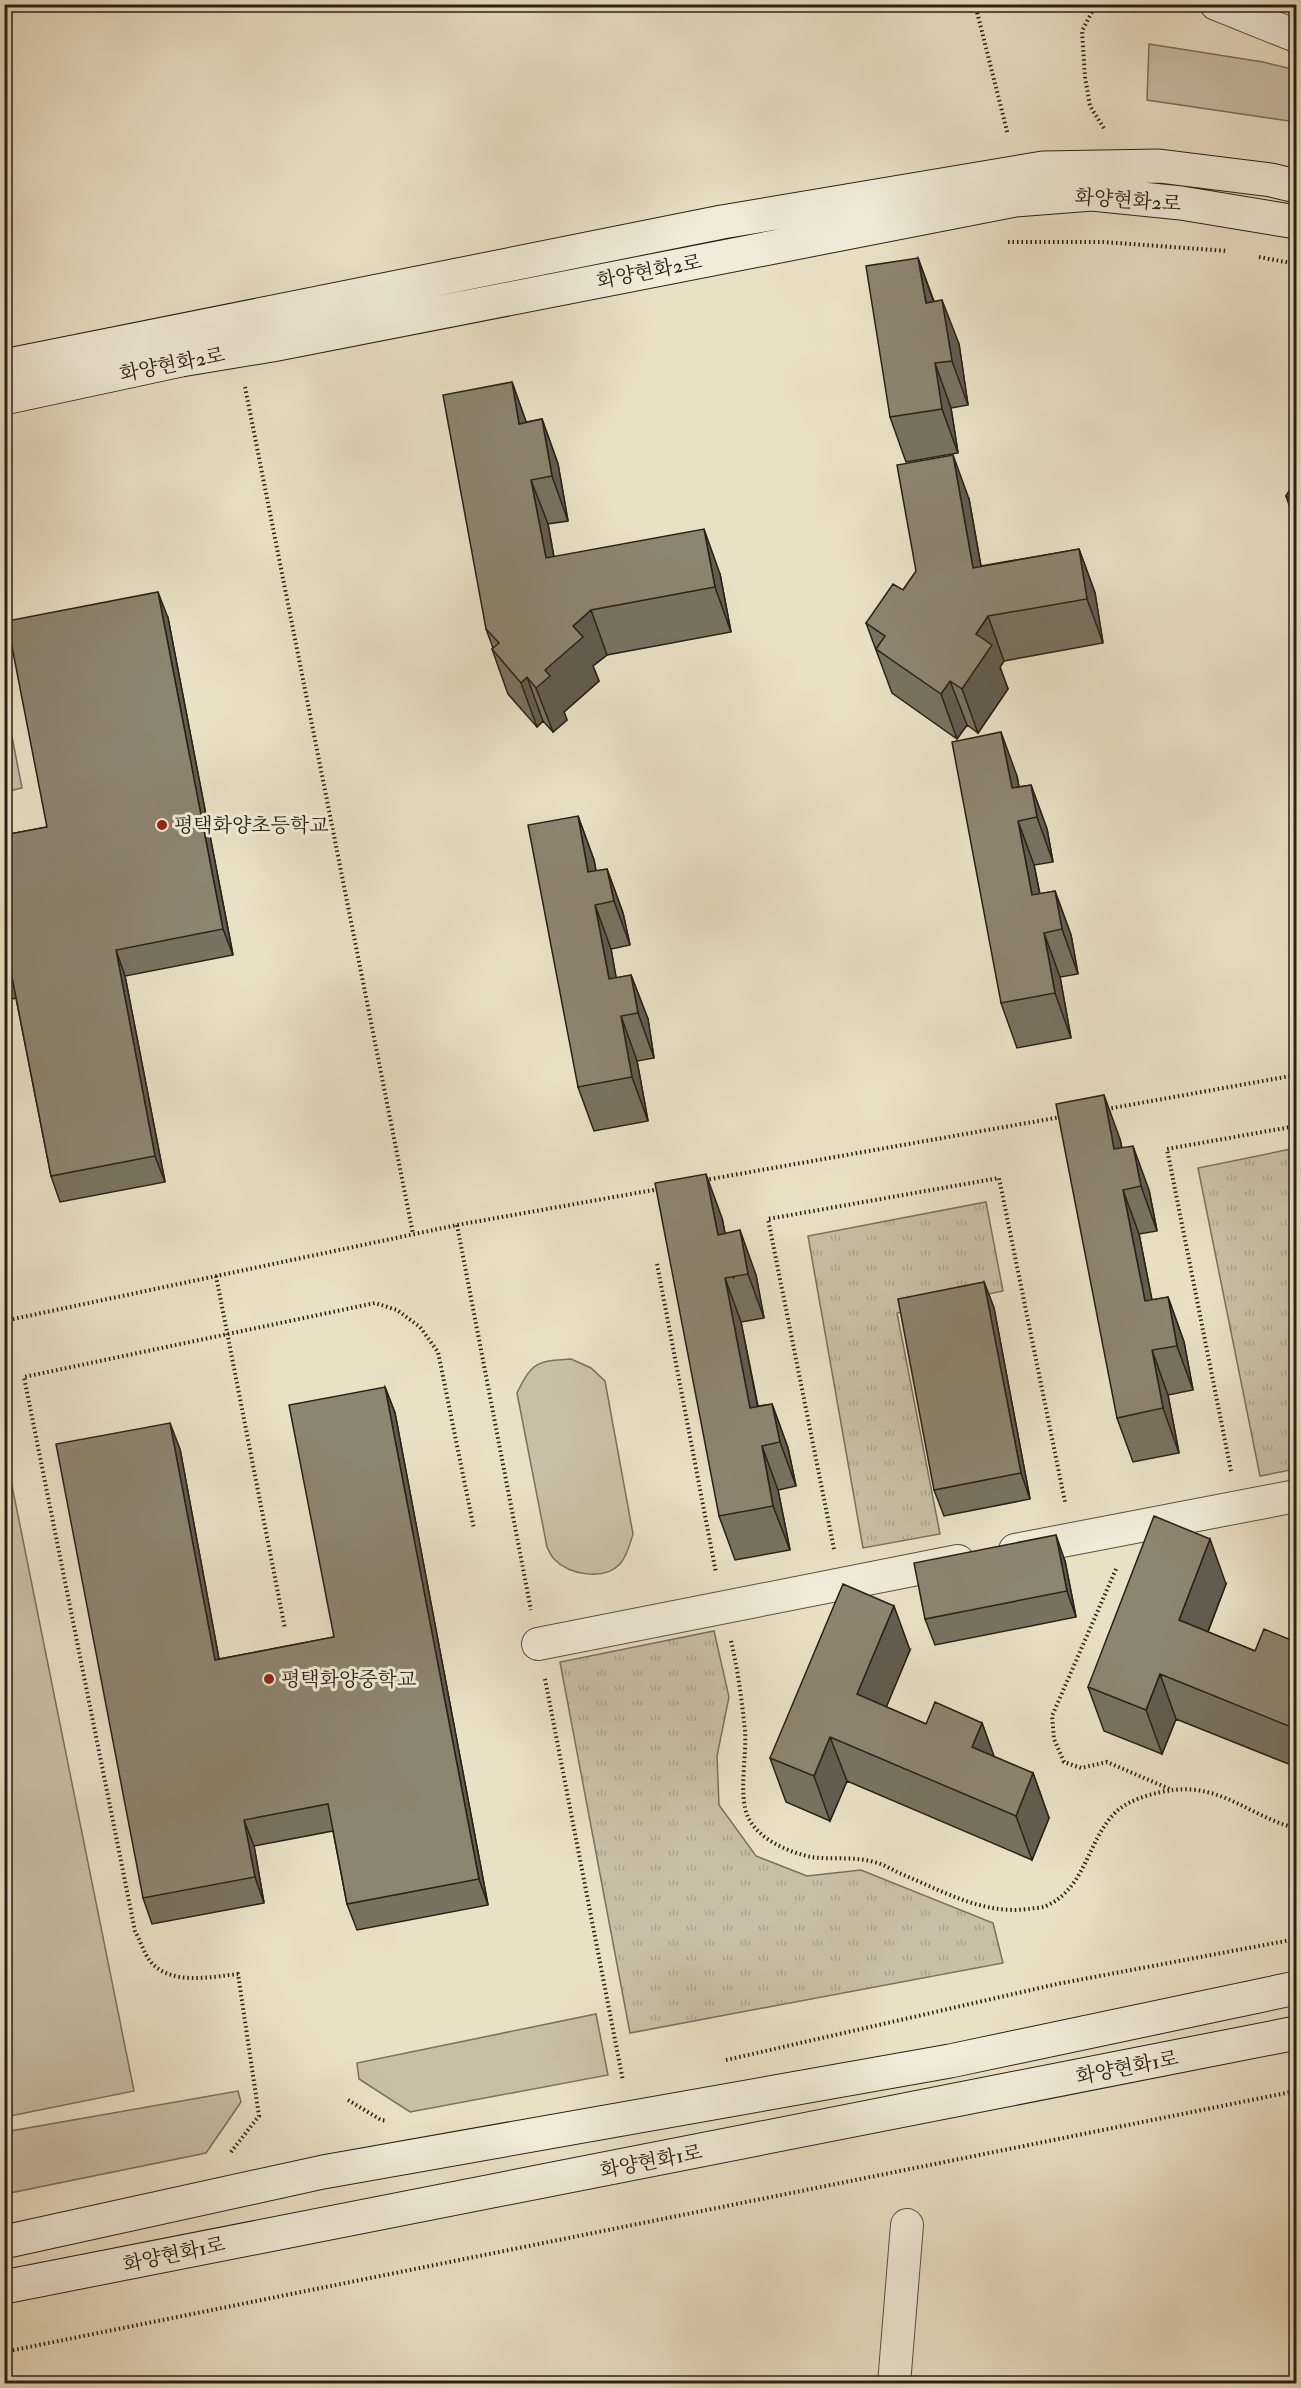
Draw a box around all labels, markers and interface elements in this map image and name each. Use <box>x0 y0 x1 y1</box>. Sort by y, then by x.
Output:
street label: 화양현화2로 <box>1074 184 1182 217</box>
street label: 화양현화2로 <box>594 249 704 294</box>
street label: 화양현화2로 <box>117 342 227 387</box>
place label: 평택화양초등학교 <box>174 813 329 838</box>
marker: 평택화양초등학교 <box>155 818 169 832</box>
place label: 평택화양중학교 <box>281 1667 417 1692</box>
marker: 평택화양중학교 <box>262 1672 276 1686</box>
street label: 화양현화1로 <box>1074 2045 1180 2090</box>
street label: 화양현화1로 <box>598 2139 704 2184</box>
street label: 화양현화1로 <box>121 2231 227 2278</box>

